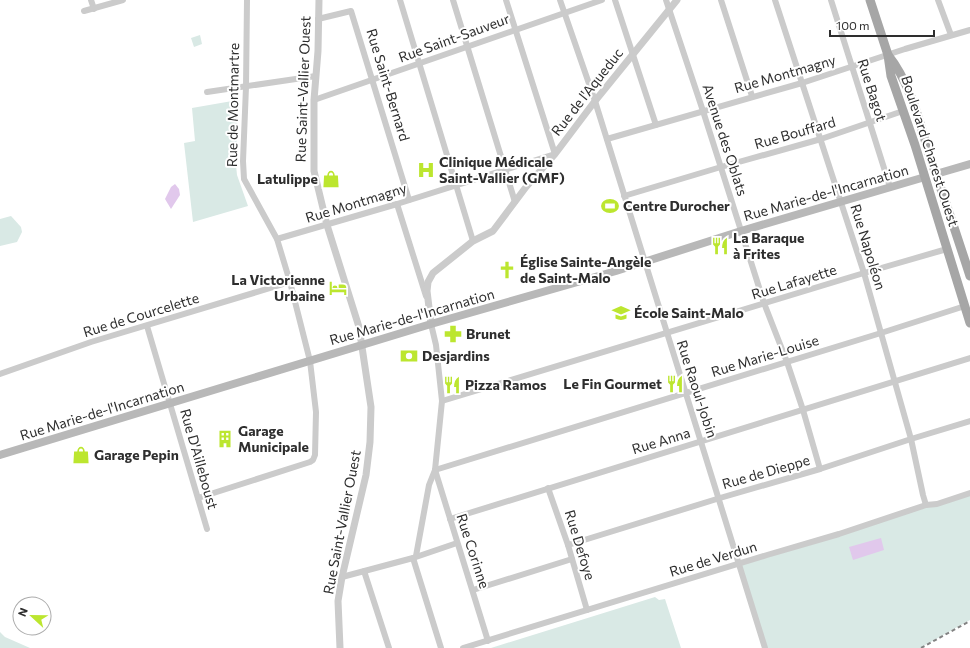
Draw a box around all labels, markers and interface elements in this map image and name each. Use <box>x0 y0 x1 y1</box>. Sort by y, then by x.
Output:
street label: Rue Saint-Sauveur <box>396 9 512 66</box>
scale bar <box>830 12 934 38</box>
street label: Rue Saint-Vallier Ouest <box>291 15 314 163</box>
text: 100 m <box>836 18 870 32</box>
street label: Rue Saint-Bernard <box>363 27 414 143</box>
street label: Rue de Montmartre <box>223 43 242 167</box>
street label: Rue de l'Aqueduc <box>547 44 626 139</box>
street label: Rue Montmagny <box>732 51 838 96</box>
street label: Rue Bagot <box>854 56 891 124</box>
street label: Boulevard Charest Ouest <box>898 73 963 229</box>
street label: Avenue des Oblats <box>699 82 752 198</box>
street label: Rue Bouffard <box>752 113 837 152</box>
place label: Clinique Médicale Saint-Vallier (GMF) <box>439 153 565 186</box>
hospital icon: Clinique Médicale Saint-Vallier (GMF) <box>416 160 436 180</box>
street label: Rue Marie-de-l'Incarnation <box>741 161 910 224</box>
shop icon: Latulippe <box>321 169 341 189</box>
place label: Latulippe <box>257 170 318 187</box>
street label: Rue Montmagny <box>303 179 409 226</box>
sports icon: Centre Durocher <box>600 196 620 216</box>
place label: Centre Durocher <box>623 197 730 214</box>
street label: Rue Napoléon <box>847 202 890 292</box>
place label: La Baraque à Frites <box>733 229 804 262</box>
restaurant icon: La Baraque à Frites <box>710 236 730 256</box>
place label: Église Sainte-Angèle de Saint-Malo <box>520 253 651 286</box>
church icon: Église Sainte-Angèle de Saint-Malo <box>497 260 517 280</box>
street label: Rue Lafayette <box>749 261 838 303</box>
place label: La Victorienne Urbaine <box>231 271 325 304</box>
hotel icon: La Victorienne Urbaine <box>328 278 348 298</box>
street label: Rue Marie-de-l'Incarnation <box>327 285 496 348</box>
street label: Rue de Courcelette <box>81 289 201 340</box>
school or university icon: École Saint-Malo <box>611 303 631 323</box>
place label: École Saint-Malo <box>634 304 744 321</box>
pharmacy icon: Brunet <box>443 324 463 344</box>
place label: Brunet <box>466 325 510 342</box>
street label: Rue Marie-Louise <box>709 331 821 380</box>
street label: Rue Raoul-Jobin <box>674 338 721 440</box>
bank icon: Desjardins <box>399 346 419 366</box>
place label: Desjardins <box>422 347 490 364</box>
restaurant icon: Le Fin Gourmet <box>665 374 685 394</box>
restaurant icon: Pizza Ramos <box>442 375 462 395</box>
place label: Le Fin Gourmet <box>563 375 662 392</box>
place label: Pizza Ramos <box>465 376 547 393</box>
street label: Rue Marie-de-l'Incarnation <box>18 377 186 444</box>
street label: Rue D'Ailleboust <box>177 407 222 511</box>
place label: Garage Municipale <box>238 422 309 455</box>
street label: Rue Anna <box>630 424 692 457</box>
building icon: Garage Municipale <box>215 429 235 449</box>
shop icon: Garage Pepin <box>71 445 91 465</box>
place label: Garage Pepin <box>94 446 179 463</box>
street label: Rue Saint-Vallier Ouest <box>319 448 364 595</box>
street label: Rue de Dieppe <box>720 451 812 492</box>
street label: Rue Defoye <box>562 508 599 582</box>
street label: Rue Corinne <box>453 511 494 590</box>
street label: Rue de Verdun <box>667 537 759 580</box>
north arrow <box>12 596 52 636</box>
text: N <box>15 606 30 618</box>

